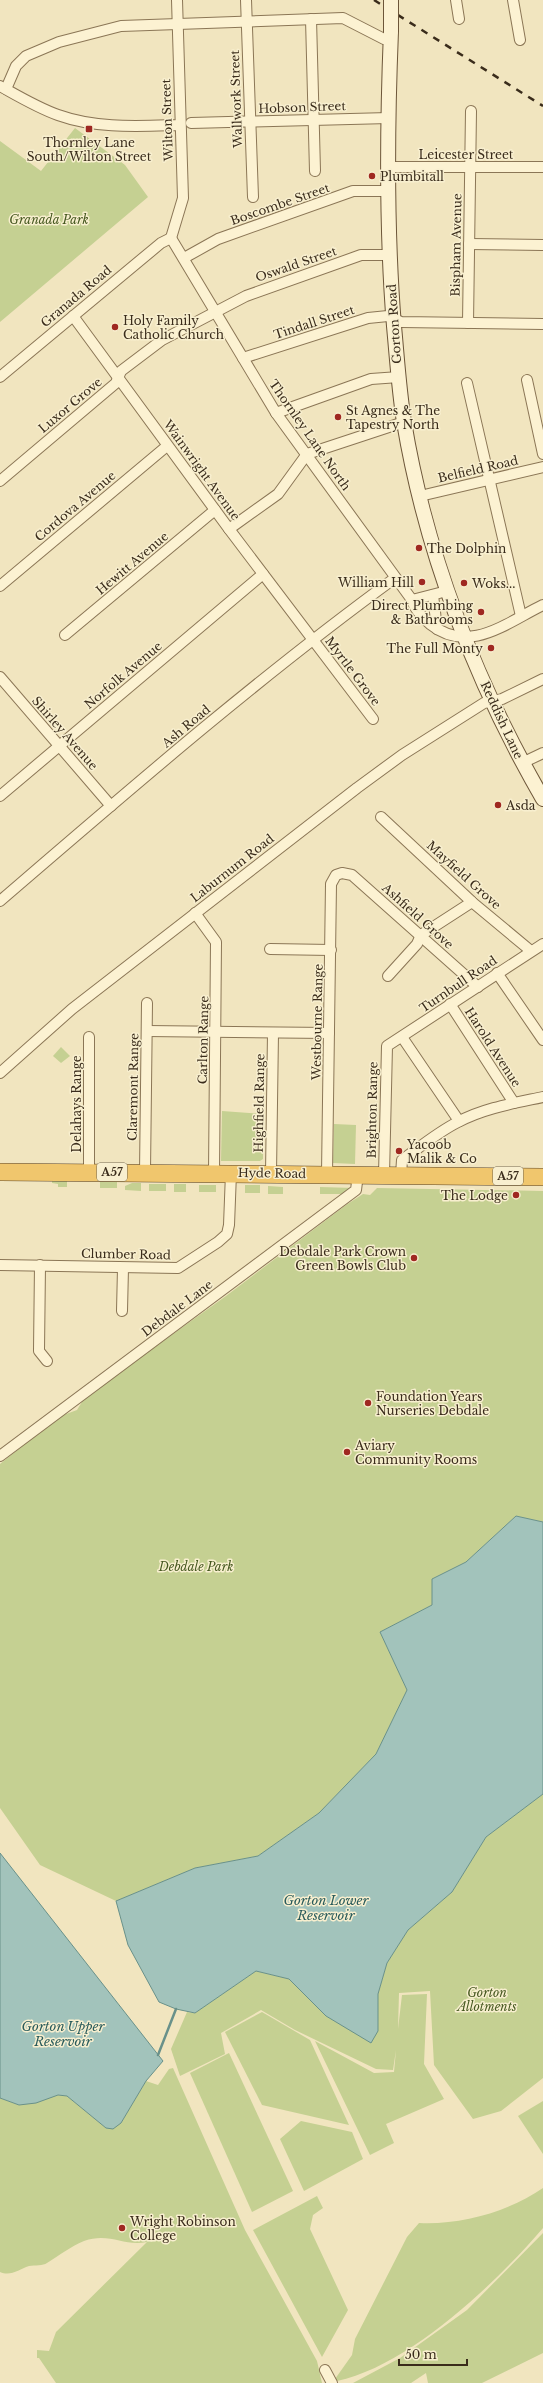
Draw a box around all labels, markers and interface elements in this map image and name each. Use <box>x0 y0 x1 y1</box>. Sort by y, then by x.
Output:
street label: Wallwork Street <box>227 49 245 149</box>
street label: Wilton Street <box>158 78 176 162</box>
street label: Hobson Street <box>258 98 346 116</box>
marker: Thornley Lane South/Wilton Street <box>84 124 94 134</box>
place label: Thornley Lane South/Wilton Street <box>27 135 152 164</box>
street label: Leicester Street <box>419 147 514 162</box>
place label: Plumbitall <box>380 169 444 184</box>
marker: Plumbitall <box>367 171 377 181</box>
street label: Boscombe Street <box>228 180 332 228</box>
street label: Bispham Avenue <box>448 193 464 297</box>
park label: Granada Park <box>9 212 89 227</box>
street label: Oswald Street <box>253 243 339 285</box>
street label: Granada Road <box>38 262 114 330</box>
street label: Gorton Road <box>384 284 404 364</box>
street label: Tindall Street <box>272 302 357 342</box>
place label: Holy Family Catholic Church <box>123 313 224 342</box>
marker: Holy Family Catholic Church <box>110 322 120 332</box>
street label: Luxor Grove <box>35 374 105 436</box>
street label: Thornley Lane North <box>266 377 354 493</box>
place label: St Agnes & The Tapestry North <box>346 403 440 432</box>
marker: St Agnes & The Tapestry North <box>333 412 343 422</box>
street label: Wainwright Avenue <box>160 416 244 523</box>
street label: Belfield Road <box>436 452 520 486</box>
street label: Cordova Avenue <box>31 468 119 544</box>
street label: Hewitt Avenue <box>93 528 171 598</box>
place label: The Dolphin <box>427 541 506 556</box>
marker: The Dolphin <box>414 543 424 553</box>
place label: William Hill <box>337 575 414 590</box>
place label: Woks... <box>471 576 515 591</box>
marker: William Hill <box>417 577 427 587</box>
marker: Woks... <box>459 578 469 588</box>
place label: Direct Plumbing & Bathrooms <box>371 598 474 627</box>
marker: Direct Plumbing & Bathrooms <box>476 607 486 617</box>
street label: Myrtle Grove <box>322 634 384 709</box>
street label: Norfolk Avenue <box>81 638 165 712</box>
place label: The Full Monty <box>386 641 483 656</box>
marker: The Full Monty <box>486 643 496 653</box>
street label: Reddish Lane <box>477 679 527 761</box>
street label: Shirley Avenue <box>29 693 101 773</box>
street label: Ash Road <box>158 701 213 751</box>
place label: Asda <box>505 798 536 813</box>
marker: Asda <box>493 800 503 810</box>
street label: Laburnum Road <box>187 831 277 905</box>
street label: Mayfield Grove <box>424 838 504 912</box>
street label: Ashfield Grove <box>379 879 457 952</box>
street label: Turnbull Road <box>416 953 500 1015</box>
street label: Westbourne Range <box>308 964 326 1081</box>
street label: Carlton Range <box>195 996 211 1084</box>
street label: Harold Avenue <box>462 1004 524 1090</box>
street label: Claremont Range <box>125 1033 141 1141</box>
street label: Highfield Range <box>251 1053 267 1153</box>
street label: Delahays Range <box>69 1055 84 1153</box>
street label: Brighton Range <box>364 1061 380 1159</box>
place label: Yacoob Malik & Co <box>406 1137 477 1166</box>
marker: Yacoob Malik & Co <box>394 1146 404 1156</box>
road number: A57 <box>97 1163 127 1181</box>
street label: Hyde Road <box>238 1165 306 1181</box>
road number: A57 <box>493 1167 523 1185</box>
place label: The Lodge <box>441 1188 508 1203</box>
marker: The Lodge <box>511 1190 521 1200</box>
place label: Debdale Park Crown Green Bowls Club <box>279 1244 406 1273</box>
street label: Clumber Road <box>81 1246 171 1262</box>
marker: Debdale Park Crown Green Bowls Club <box>409 1253 419 1263</box>
street label: Debdale Lane <box>139 1276 215 1340</box>
place label: Foundation Years Nurseries Debdale <box>376 1389 489 1418</box>
marker: Foundation Years Nurseries Debdale <box>363 1398 373 1408</box>
place label: Aviary Community Rooms <box>354 1438 477 1467</box>
marker: Aviary Community Rooms <box>342 1447 352 1457</box>
park label: Debdale Park <box>158 1559 233 1574</box>
water label: Gorton Lower Reservoir <box>284 1892 370 1924</box>
park label: Gorton Allotments <box>455 1985 517 2014</box>
water label: Gorton Upper Reservoir <box>22 2018 105 2050</box>
place label: Wright Robinson College <box>129 2214 236 2243</box>
marker: Wright Robinson College <box>117 2223 127 2233</box>
scale bar <box>399 2341 467 2367</box>
text: 50 m <box>405 2347 437 2362</box>

